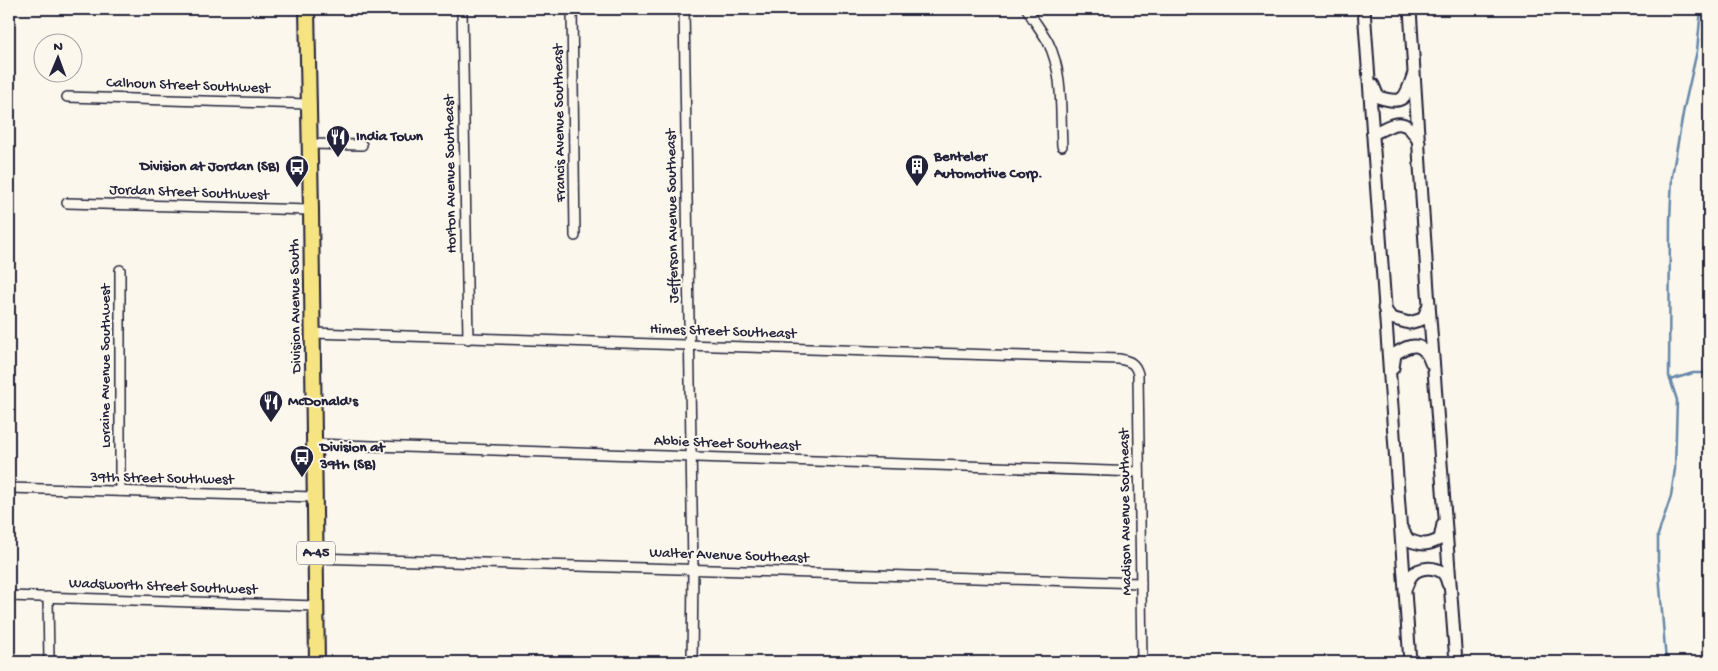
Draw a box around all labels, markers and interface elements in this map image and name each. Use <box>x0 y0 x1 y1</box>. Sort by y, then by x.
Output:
north arrow <box>32 32 82 82</box>
text: N <box>53 39 63 56</box>
street label: Francis Avenue Southeast <box>550 42 570 203</box>
street label: Calhoun Street Southwest <box>106 74 272 98</box>
street label: Horton Avenue Southeast <box>441 93 461 253</box>
restaurant icon: India Town <box>325 124 351 158</box>
street label: Jefferson Avenue Southeast <box>662 127 684 303</box>
place label: India Town <box>356 128 424 146</box>
place label: Benteler Automotive Corp. <box>933 148 1043 183</box>
building icon: Benteler Automotive Corp. <box>904 153 930 187</box>
bus stop icon: Division at Jordan (SB) <box>284 154 310 188</box>
place label: Division at Jordan (SB) <box>138 158 280 176</box>
street label: Jordan Street Southwest <box>109 181 271 205</box>
street label: Division Avenue South <box>286 238 306 375</box>
street label: Loraine Avenue Southwest <box>97 282 115 448</box>
street label: Himes Street Southeast <box>649 320 798 344</box>
restaurant icon: McDonald's <box>258 389 284 423</box>
place label: McDonald's <box>288 393 359 411</box>
street label: Madison Avenue Southeast <box>1116 426 1136 596</box>
street label: Abbie Street Southeast <box>653 432 802 456</box>
place label: Division at 39th (SB) <box>318 439 386 474</box>
bus stop icon: Division at 39th (SB) <box>289 444 315 478</box>
street label: 39th Street Southwest <box>89 469 236 489</box>
road number: A-45 <box>297 542 335 564</box>
street label: Walter Avenue Southeast <box>649 544 811 568</box>
street label: Wadsworth Street Southwest <box>69 575 259 599</box>

